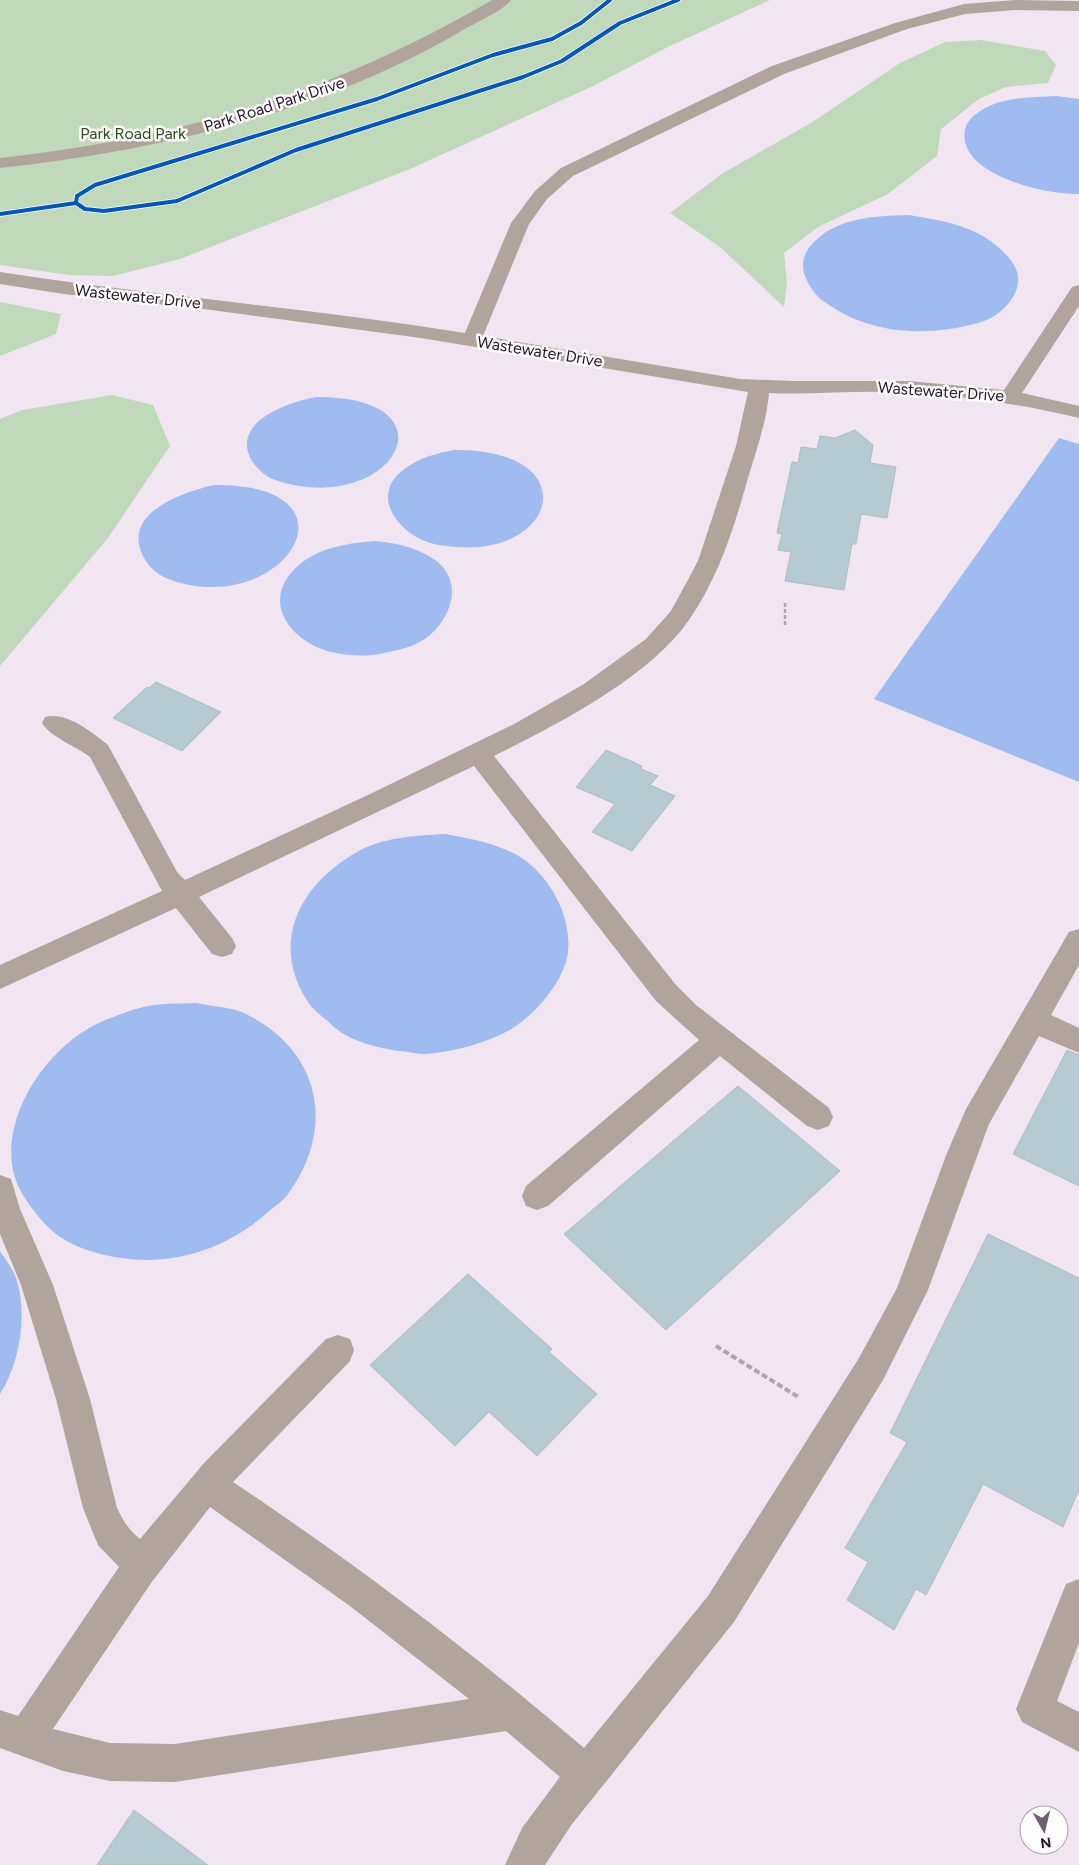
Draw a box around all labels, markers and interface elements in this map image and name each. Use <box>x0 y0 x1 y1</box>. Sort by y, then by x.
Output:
street label: Park Road Park Drive <box>202 73 347 136</box>
park label: Park Road Park <box>80 124 186 143</box>
street label: Wastewater Drive <box>74 280 202 313</box>
street label: Wastewater Drive <box>476 332 604 371</box>
street label: Wastewater Drive <box>877 378 1005 405</box>
north arrow <box>1019 1805 1069 1855</box>
text: N <box>1039 1833 1052 1852</box>

